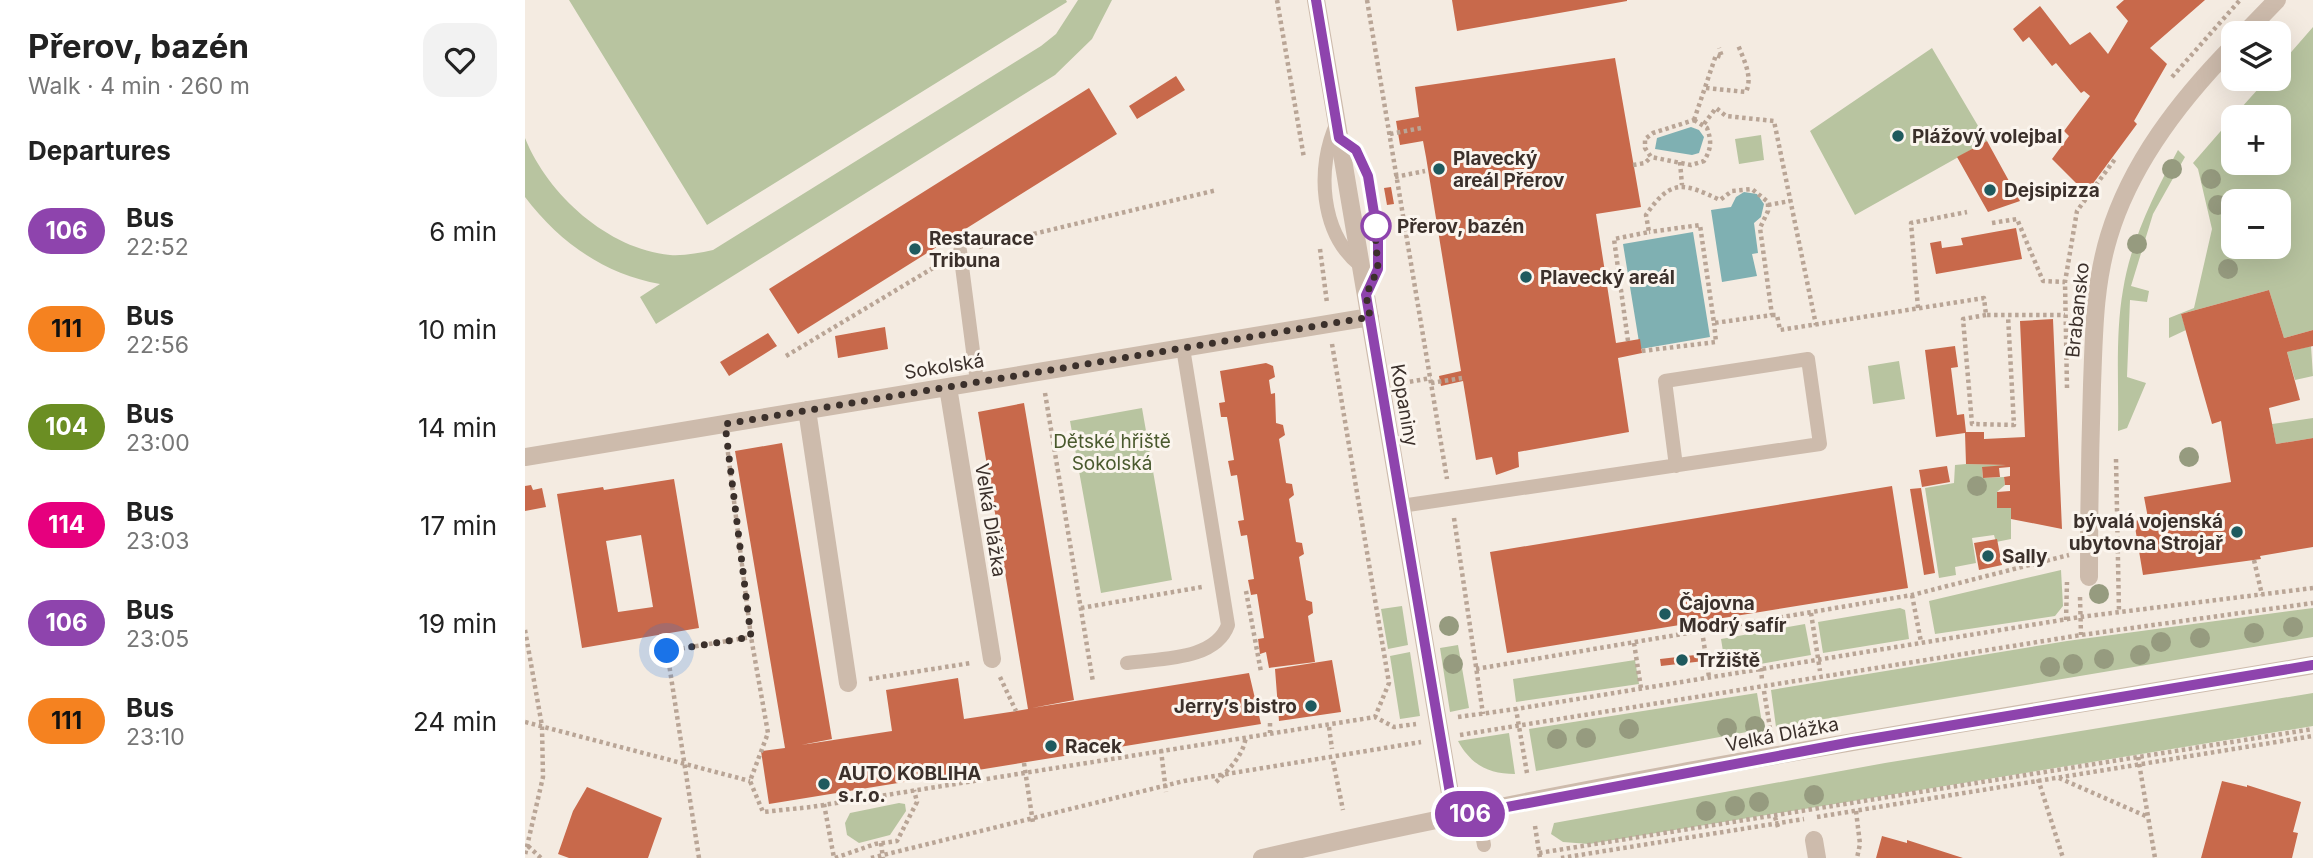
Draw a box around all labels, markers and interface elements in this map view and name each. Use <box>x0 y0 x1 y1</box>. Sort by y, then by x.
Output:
map controls <box>2221 21 2291 259</box>
button: layers <box>2221 21 2291 91</box>
button: heart <box>423 23 497 97</box>
text: Přerov, bazén <box>28 26 249 66</box>
text: Walk · 4 min · 260 m <box>28 72 250 100</box>
button: + <box>2221 105 2291 175</box>
place label: Plážový volejbal <box>1912 125 2062 148</box>
marker: Plážový volejbal <box>1890 128 1906 144</box>
text: Departures <box>28 135 171 166</box>
place label: Plavecký areál Přerov <box>1453 147 1565 192</box>
marker: Plavecký areál Přerov <box>1431 161 1447 177</box>
place label: Dejsipizza <box>2004 179 2100 202</box>
marker: Dejsipizza <box>1982 182 1998 198</box>
button: − <box>2221 189 2291 259</box>
text: Bus <box>126 202 174 233</box>
marker: Přerov, bazén <box>1361 211 1391 241</box>
place label: Přerov, bazén <box>1397 215 1524 238</box>
text: 106 <box>45 216 88 245</box>
text: 6 min <box>429 216 497 247</box>
place label: Restaurace Tribuna <box>929 227 1034 272</box>
text: 22:52 <box>126 233 189 261</box>
marker: Restaurace Tribuna <box>907 241 923 257</box>
street label: Brabansko <box>2061 261 2094 359</box>
place label: Plavecký areál <box>1540 266 1675 289</box>
marker: Plavecký areál <box>1518 269 1534 285</box>
text: Bus <box>126 300 174 331</box>
text: 111 <box>51 314 82 343</box>
text: 10 min <box>418 314 497 345</box>
text: 22:56 <box>126 331 189 359</box>
street label: Sokolská <box>902 349 986 384</box>
street label: Kopaniny <box>1386 362 1423 448</box>
text: Bus <box>126 398 174 429</box>
text: 104 <box>45 412 88 441</box>
text: 14 min <box>418 412 497 443</box>
text: 23:00 <box>126 429 190 457</box>
park label: Dětské hřiště Sokolská <box>1053 430 1171 475</box>
street label: Velká Dlážka <box>970 462 1011 579</box>
text: Bus <box>126 496 174 527</box>
text: 114 <box>48 510 85 539</box>
text: 17 min <box>420 510 497 541</box>
place label: bývalá vojenská ubytovna Strojař <box>2069 510 2223 555</box>
marker: bývalá vojenská ubytovna Strojař <box>2229 524 2245 540</box>
text: 23:03 <box>126 527 190 555</box>
place label: Sally <box>2002 545 2048 568</box>
marker: Sally <box>1980 548 1996 564</box>
place label: Čajovna Modrý safír <box>1679 592 1787 637</box>
text: Bus <box>126 594 174 625</box>
marker: Čajovna Modrý safír <box>1657 606 1673 622</box>
text: 106 <box>45 608 88 637</box>
text: 19 min <box>419 608 497 639</box>
text: 23:05 <box>126 625 189 653</box>
your location <box>649 633 684 668</box>
place label: Tržiště <box>1696 649 1760 672</box>
marker: Tržiště <box>1674 652 1690 668</box>
text: Bus <box>126 692 174 723</box>
place label: Jerry’s bistro <box>1174 695 1297 718</box>
marker: Jerry’s bistro <box>1303 698 1319 714</box>
text: 111 <box>51 706 82 735</box>
text: 24 min <box>413 706 497 737</box>
street label: Velká Dlážka <box>1724 712 1841 757</box>
text: 23:10 <box>126 723 185 751</box>
place label: Racek <box>1065 735 1122 758</box>
marker: Racek <box>1043 738 1059 754</box>
place label: AUTO KOBLIHA s.r.o. <box>838 762 982 807</box>
marker: AUTO KOBLIHA s.r.o. <box>816 776 832 792</box>
line badge: 106 <box>1430 791 1510 837</box>
text: 106 <box>1449 799 1491 828</box>

